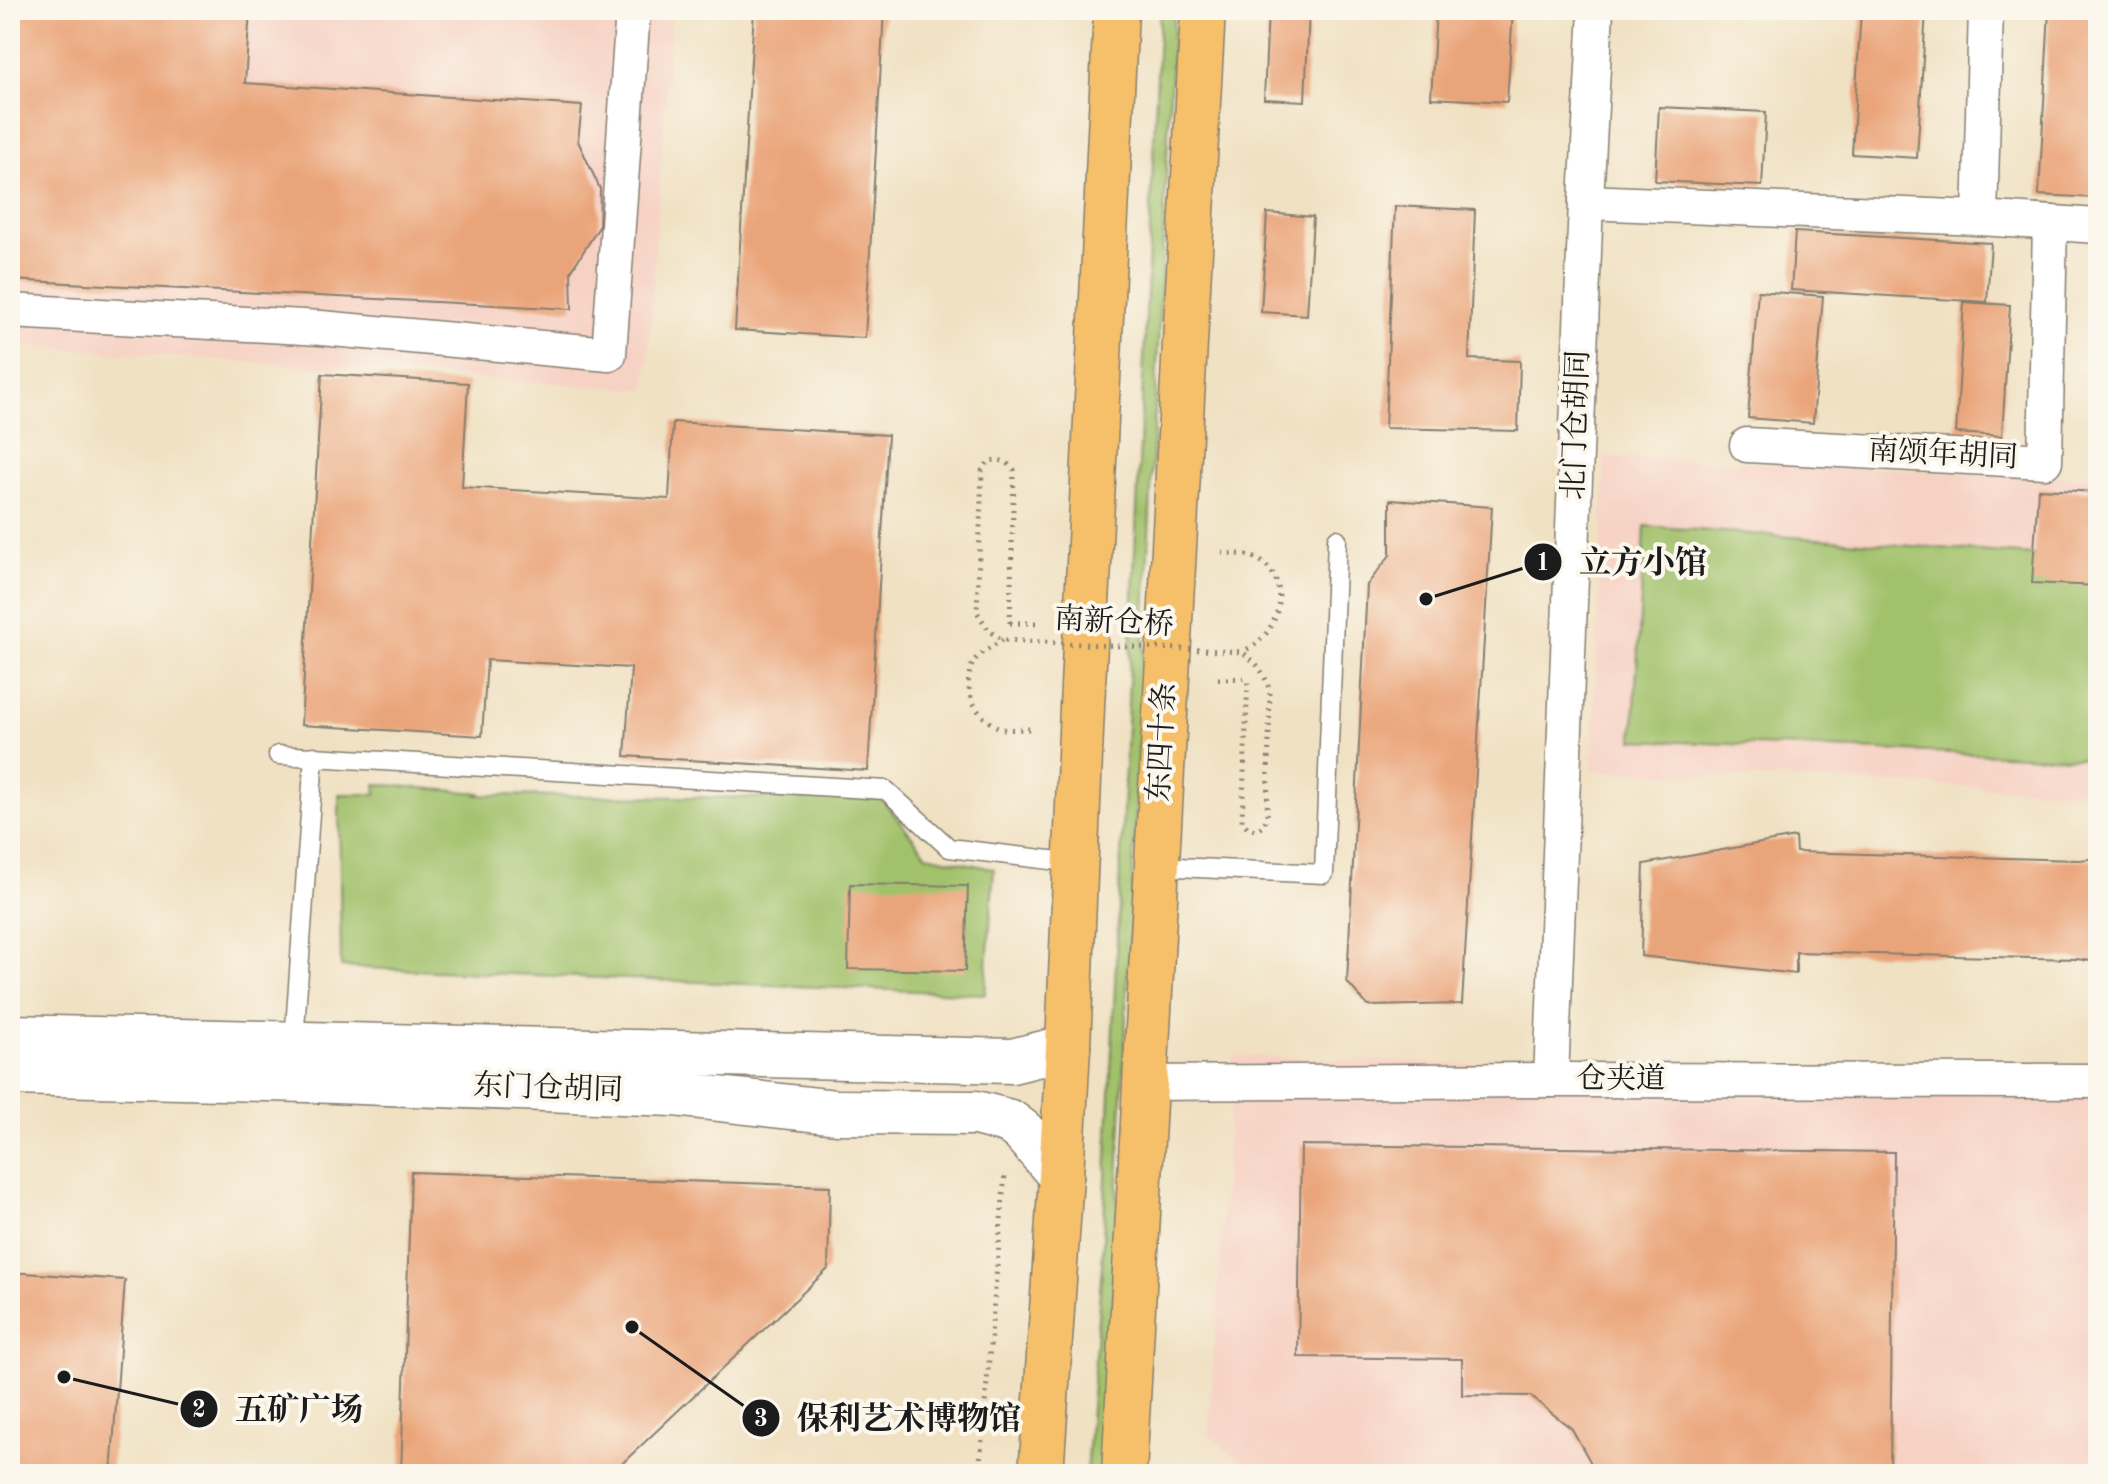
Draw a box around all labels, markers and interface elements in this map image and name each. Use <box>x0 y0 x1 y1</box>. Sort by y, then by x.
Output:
street label: 北门仓胡同 <box>1556 349 1595 500</box>
street label: 南颂年胡同 <box>1867 433 2019 474</box>
callout: 立方小馆 <box>1523 534 1723 590</box>
text: 立方小馆 <box>1579 545 1707 581</box>
text: 1 <box>1536 552 1550 576</box>
street label: 南新仓桥 <box>1053 602 1175 641</box>
street label: 东四十条 <box>1142 681 1181 803</box>
street label: 仓夹道 <box>1576 1062 1666 1095</box>
street label: 东门仓胡同 <box>473 1068 624 1107</box>
callout: 五矿广场 <box>179 1381 379 1437</box>
callout: 保利艺术博物馆 <box>741 1390 1037 1446</box>
text: 五矿广场 <box>235 1392 363 1428</box>
text: 2 <box>192 1399 206 1423</box>
text: 保利艺术博物馆 <box>797 1401 1021 1437</box>
text: 3 <box>754 1408 768 1432</box>

